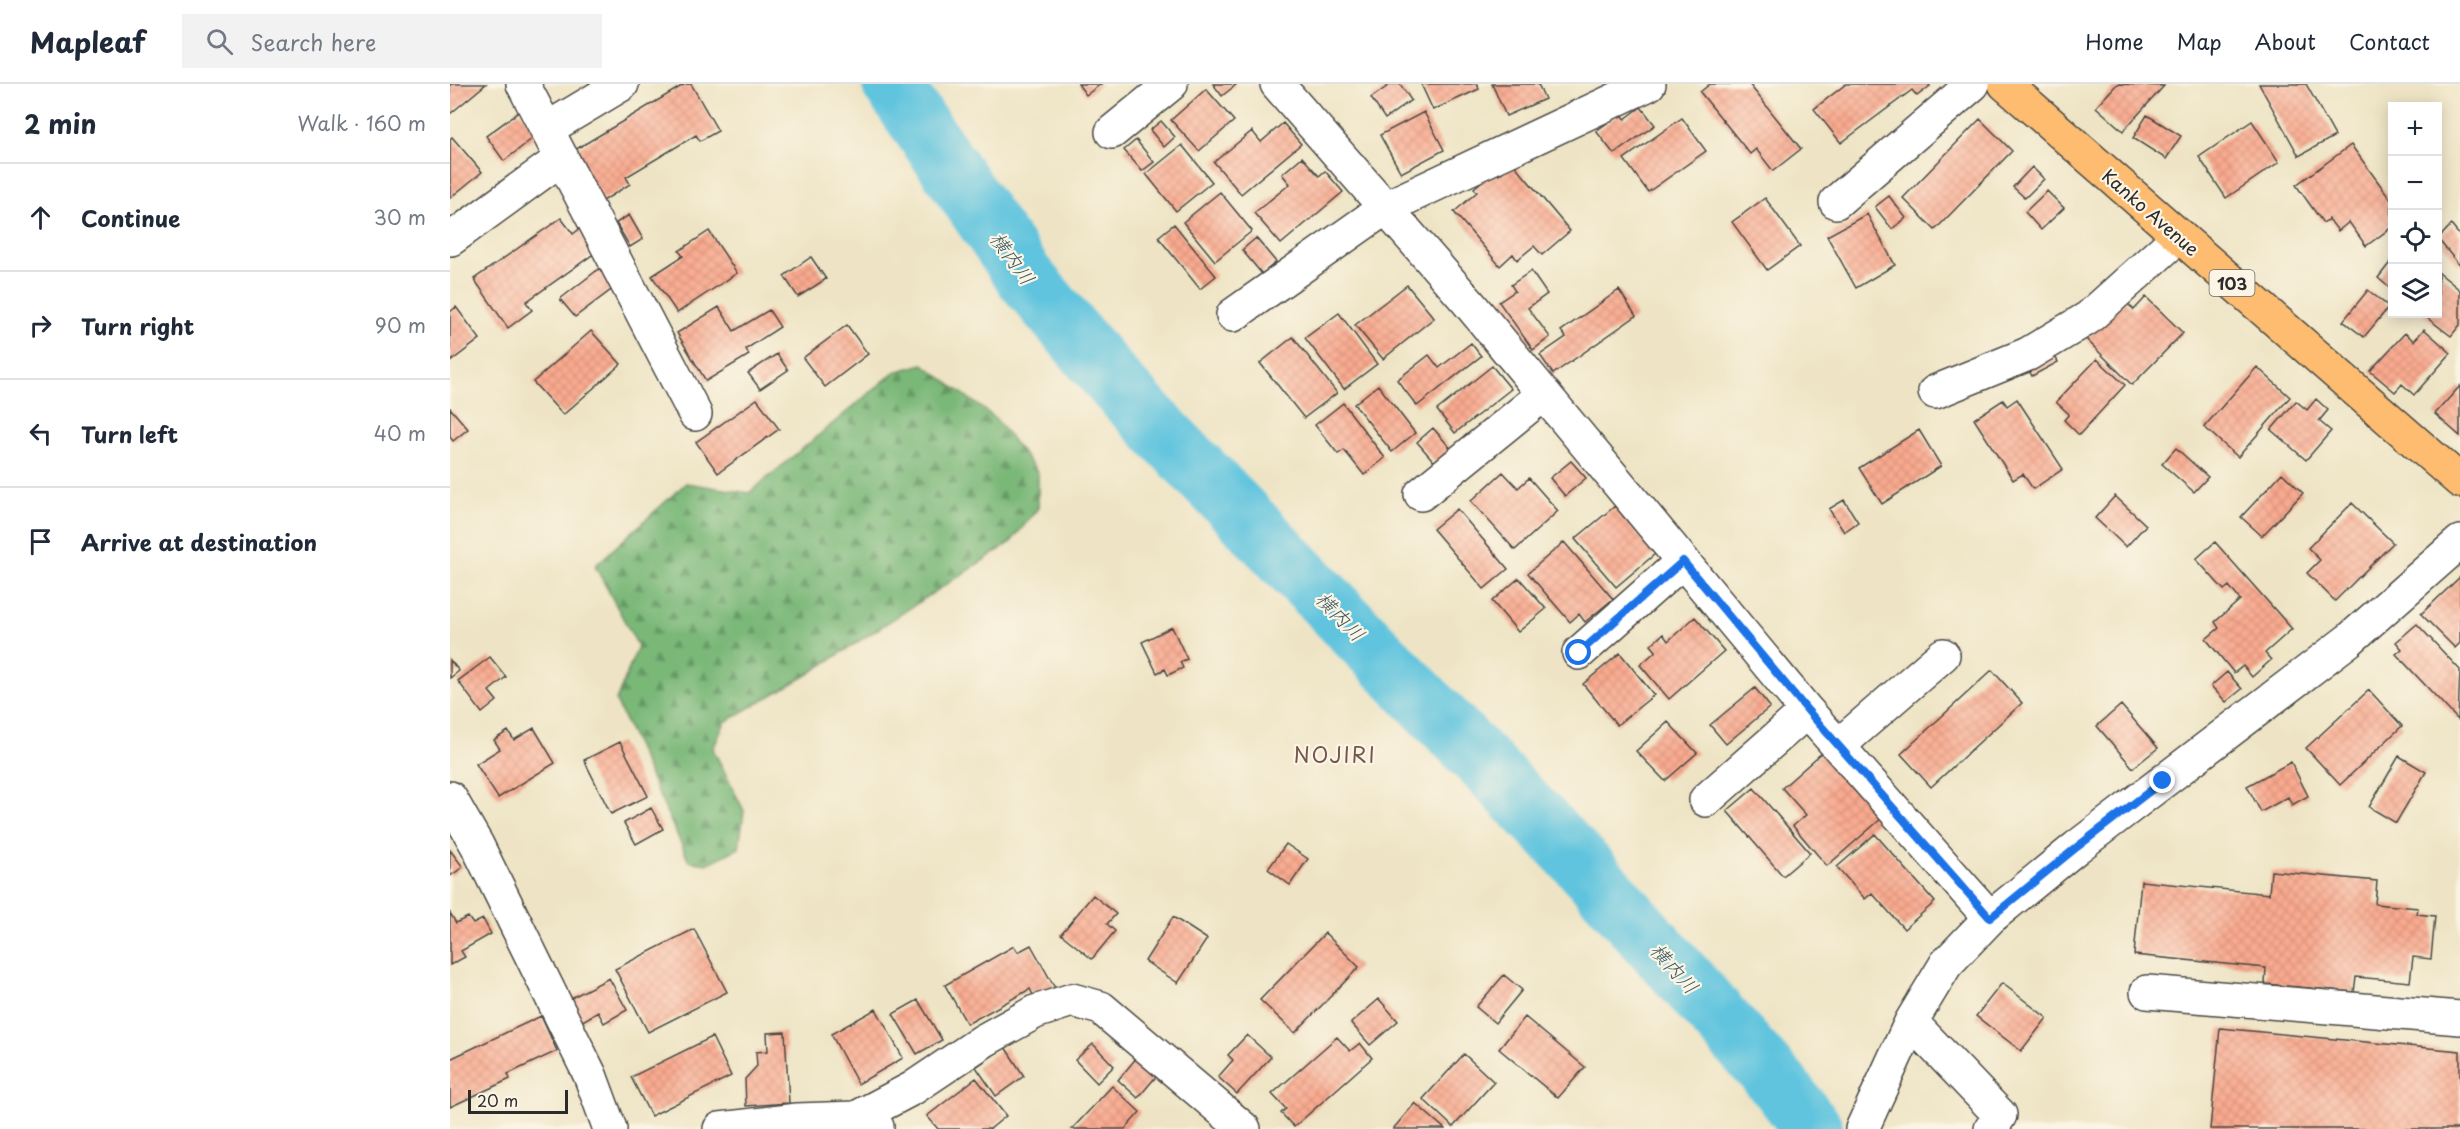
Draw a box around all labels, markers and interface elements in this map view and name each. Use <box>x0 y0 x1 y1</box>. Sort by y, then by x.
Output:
search box <box>182 14 602 68</box>
text: Mapleaf <box>30 20 146 63</box>
icon: search <box>203 25 236 58</box>
text: Search here <box>251 25 376 58</box>
text: Home <box>2085 25 2144 57</box>
text: Map <box>2177 25 2222 57</box>
text: About <box>2255 25 2316 57</box>
text: Contact <box>2349 25 2430 57</box>
map controls <box>2388 102 2442 318</box>
button: + <box>2388 102 2442 156</box>
text: 2 min <box>24 104 97 143</box>
text: Walk · 160 m <box>298 108 426 138</box>
button: − <box>2388 156 2442 210</box>
street label: Kanko Avenue <box>2097 162 2206 262</box>
icon: ahead <box>24 201 57 234</box>
text: Continue <box>81 201 180 234</box>
text: 30 m <box>373 202 426 232</box>
button: locate <box>2388 210 2442 264</box>
water label: 横内川 <box>983 225 1043 291</box>
button: layers <box>2388 264 2442 318</box>
road number: 103 <box>2210 270 2254 296</box>
icon: right <box>24 309 57 342</box>
text: Turn right <box>81 309 194 342</box>
text: 90 m <box>375 310 426 340</box>
icon: left <box>24 417 57 450</box>
text: Turn left <box>81 417 178 450</box>
text: 40 m <box>374 418 426 448</box>
icon: arrive <box>24 525 57 558</box>
text: Arrive at destination <box>81 525 317 558</box>
water label: 横内川 <box>1309 584 1373 648</box>
route start <box>1565 639 1591 665</box>
district label: NOJIRI <box>1294 738 1376 770</box>
route end <box>2149 767 2175 793</box>
water label: 横内川 <box>1644 936 1706 1000</box>
scale bar <box>468 1087 568 1114</box>
text: 20 m <box>477 1088 518 1112</box>

